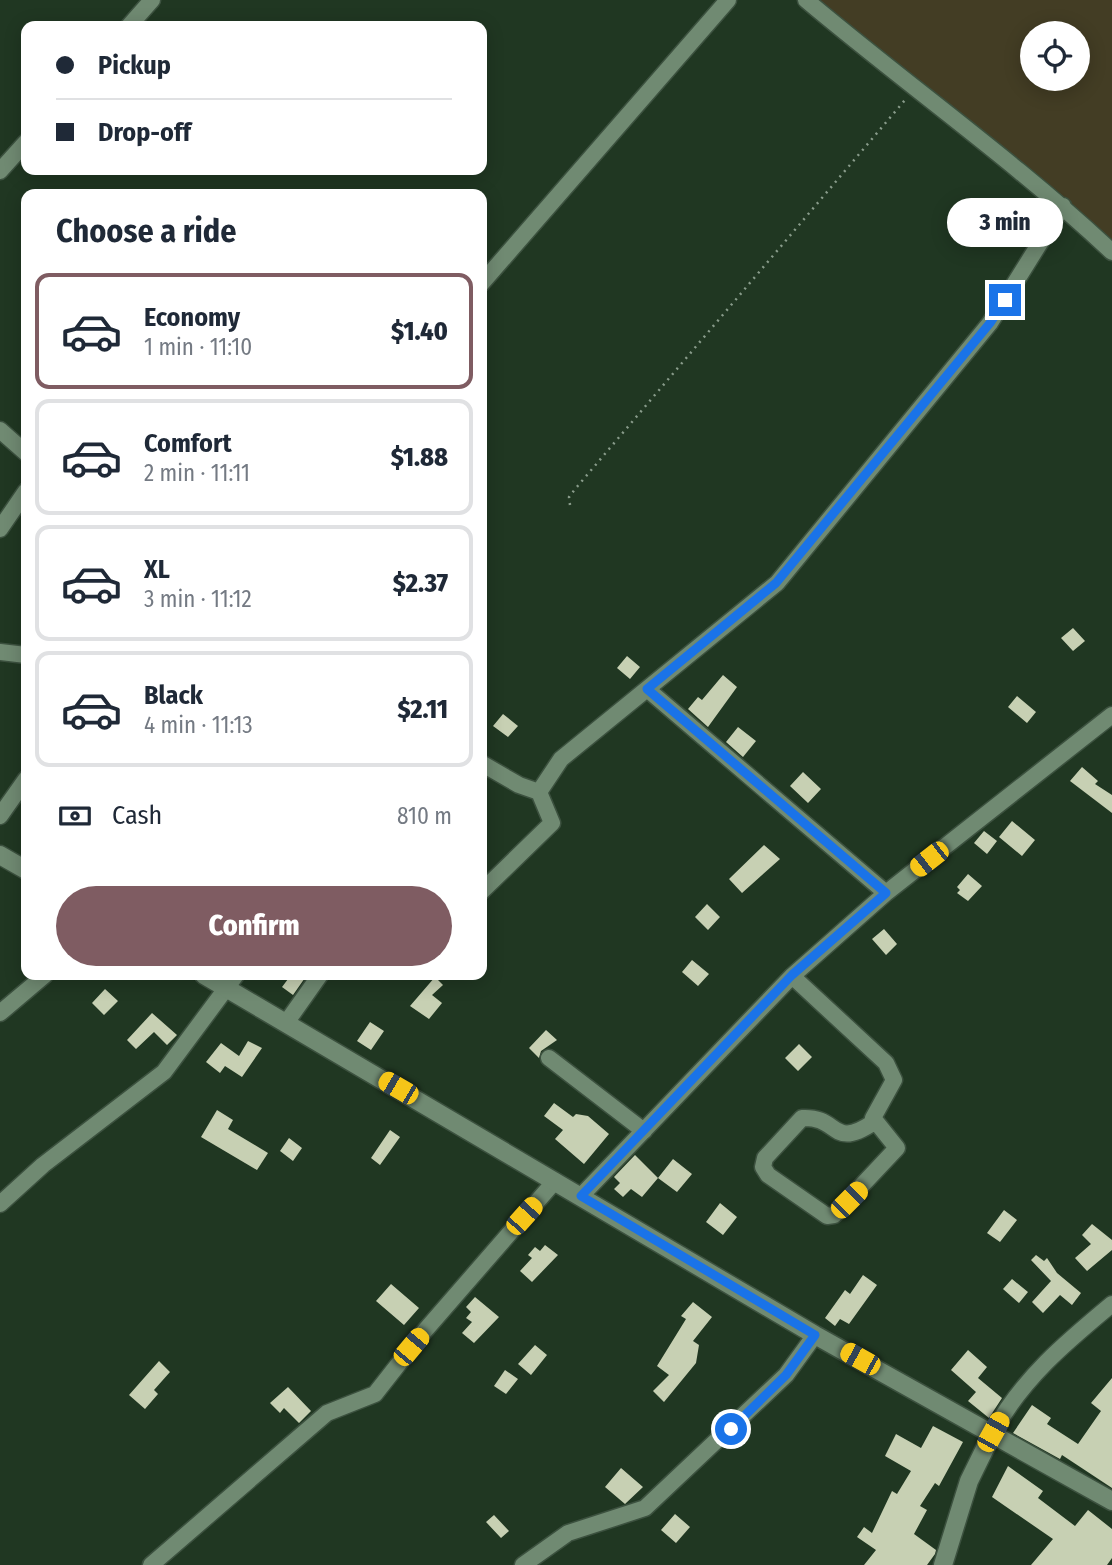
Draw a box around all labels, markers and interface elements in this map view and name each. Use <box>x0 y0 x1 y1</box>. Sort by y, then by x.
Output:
map controls <box>1020 21 1090 91</box>
button: locate <box>1020 21 1090 91</box>
text: Pickup <box>98 50 171 81</box>
text: Drop-off <box>98 117 191 148</box>
callout: 3 min <box>947 198 1063 247</box>
text: 3 min <box>979 208 1031 236</box>
text: Choose a ride <box>56 212 237 250</box>
route end <box>989 284 1021 316</box>
icon: car <box>60 300 123 363</box>
text: Economy <box>144 302 240 333</box>
text: $1.40 <box>391 316 448 347</box>
text: 1 min · 11:10 <box>144 333 252 361</box>
icon: car <box>60 426 123 489</box>
text: Comfort <box>144 428 232 459</box>
text: $1.88 <box>391 442 448 473</box>
text: 2 min · 11:11 <box>144 459 250 487</box>
icon: car <box>60 552 123 615</box>
text: XL <box>144 554 170 585</box>
text: $2.37 <box>393 568 448 599</box>
text: 3 min · 11:12 <box>144 585 252 613</box>
icon: car <box>60 678 123 741</box>
text: Black <box>144 680 203 711</box>
text: $2.11 <box>398 694 448 725</box>
text: 4 min · 11:13 <box>144 711 253 739</box>
icon: cash <box>56 797 94 835</box>
text: Cash <box>112 800 162 831</box>
text: 810 m <box>397 802 452 830</box>
car <box>906 838 953 880</box>
button: Confirm <box>56 886 452 966</box>
car <box>375 1068 422 1108</box>
car <box>827 1178 872 1222</box>
car <box>503 1193 546 1239</box>
car <box>390 1324 433 1370</box>
car <box>837 1340 884 1378</box>
car <box>974 1409 1013 1455</box>
route start <box>715 1413 747 1445</box>

